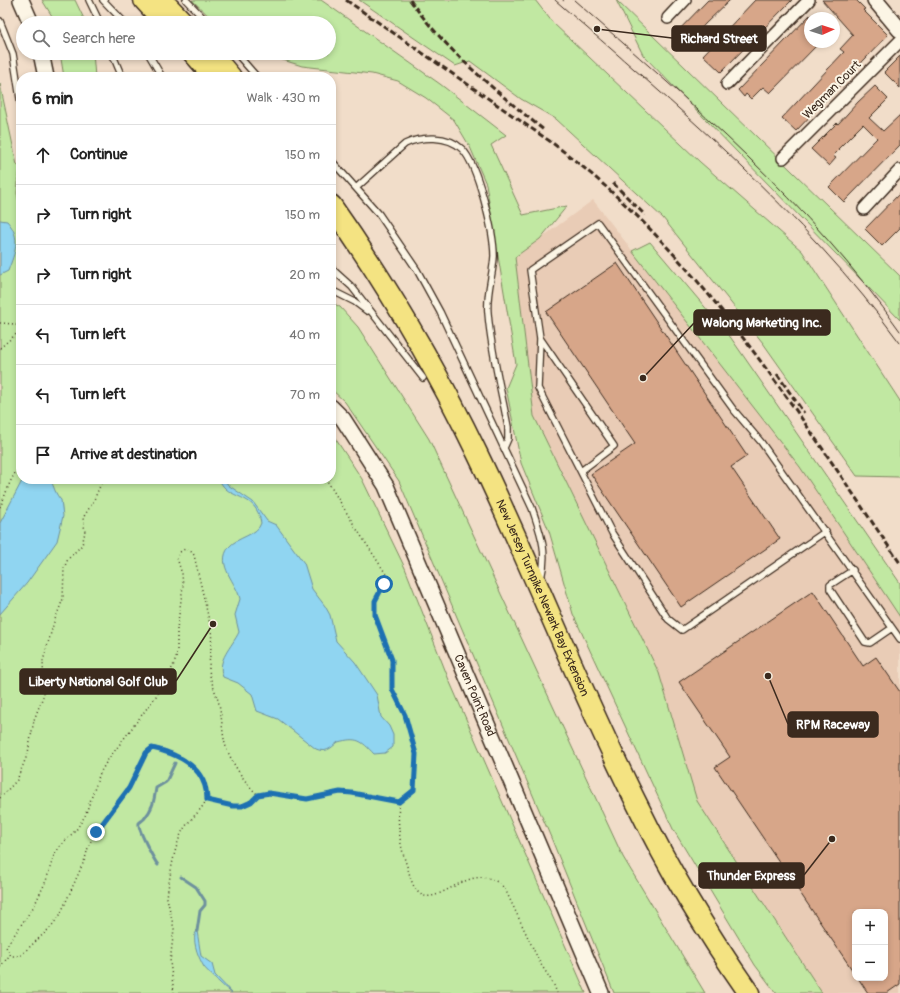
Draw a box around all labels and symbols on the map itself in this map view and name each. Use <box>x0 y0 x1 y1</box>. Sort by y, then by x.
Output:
north arrow <box>804 12 840 48</box>
callout: Richard Street <box>672 26 766 51</box>
text: Richard Street <box>680 31 758 47</box>
street label: Wegman Court <box>800 58 864 122</box>
callout: Walong Marketing Inc. <box>694 310 830 335</box>
text: Walong Marketing Inc. <box>702 315 822 331</box>
street label: New Jersey Turnpike Newark Bay Extension <box>492 497 593 699</box>
route start <box>375 575 393 593</box>
street label: Caven Point Road <box>451 652 499 739</box>
callout: Liberty National Golf Club <box>20 669 176 694</box>
text: Liberty National Golf Club <box>28 674 168 690</box>
callout: RPM Raceway <box>788 712 878 737</box>
text: RPM Raceway <box>796 717 870 733</box>
route end <box>87 823 105 841</box>
callout: Thunder Express <box>699 863 804 888</box>
text: Thunder Express <box>706 868 796 884</box>

